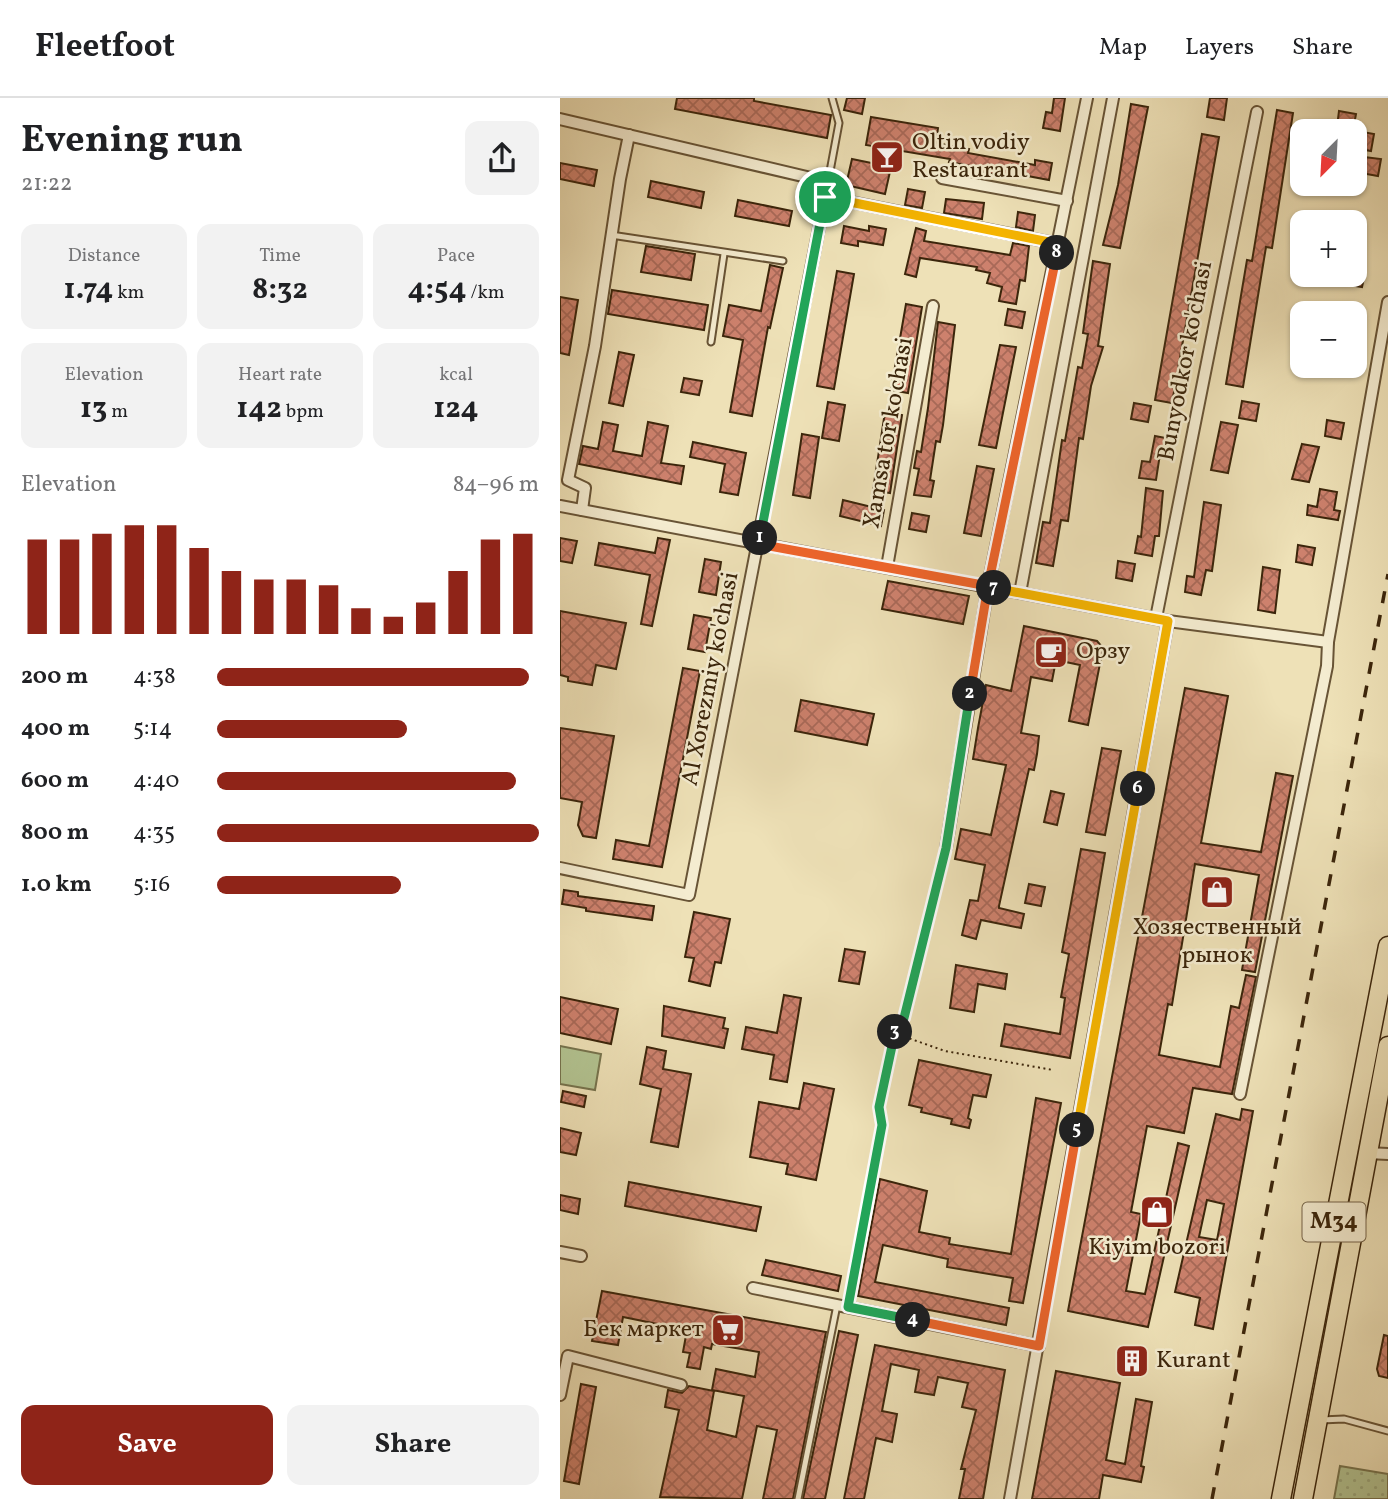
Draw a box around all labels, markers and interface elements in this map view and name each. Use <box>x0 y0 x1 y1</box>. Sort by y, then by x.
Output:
text: Fleetfoot <box>35 25 175 71</box>
text: Map <box>1099 31 1147 65</box>
text: Layers <box>1185 31 1254 65</box>
text: Share <box>1292 31 1353 65</box>
text: Evening run <box>21 115 243 168</box>
north arrow <box>1290 119 1367 196</box>
map controls <box>1290 119 1367 378</box>
button: share <box>465 121 539 195</box>
place label: Oltin vodiy Restaurant <box>912 126 1030 188</box>
bar icon: Oltin vodiy Restaurant <box>868 138 906 176</box>
pin <box>795 167 855 227</box>
text: 21:22 <box>21 168 72 200</box>
icon: arrive <box>806 178 844 216</box>
button: + <box>1290 210 1367 287</box>
pin: 8 <box>1040 236 1074 270</box>
text: 8 <box>1051 239 1062 265</box>
text: Distance <box>68 243 140 269</box>
text: Time <box>259 243 301 269</box>
text: Pace <box>437 243 475 269</box>
street label: Bunyodkor ko'chasi <box>1150 258 1222 464</box>
text: 1.74 <box>64 269 113 311</box>
text: 8:32 <box>252 269 308 311</box>
text: 4:54 <box>407 269 467 311</box>
text: km <box>113 280 144 306</box>
text: /km <box>467 280 505 306</box>
button: − <box>1290 301 1367 378</box>
street label: Xamsa tor ko'chasi <box>855 335 923 531</box>
text: Elevation <box>65 362 143 388</box>
text: Heart rate <box>238 362 322 388</box>
text: kcal <box>439 362 473 388</box>
text: 13 <box>80 388 107 430</box>
text: 142 <box>236 388 282 430</box>
text: 124 <box>433 388 479 430</box>
text: m <box>107 399 128 425</box>
text: bpm <box>282 399 324 425</box>
text: Elevation <box>21 469 117 501</box>
text: 84–96 m <box>453 469 539 501</box>
pin: 1 <box>742 520 778 556</box>
text: 1 <box>756 524 763 550</box>
street label: Al Xorezmiy ko'chasi <box>674 569 748 789</box>
pin: 7 <box>976 570 1012 606</box>
text: 7 <box>989 574 998 600</box>
cafe icon: Орзу <box>1032 633 1070 671</box>
place label: Орзу <box>1076 635 1130 669</box>
text: 200 m <box>21 661 88 693</box>
text: 4:38 <box>133 661 176 693</box>
pin: 2 <box>952 676 988 712</box>
text: 2 <box>965 680 974 706</box>
text: 400 m <box>21 713 90 745</box>
text: 5:14 <box>133 713 172 745</box>
text: 600 m <box>21 765 89 797</box>
text: 4:40 <box>133 765 179 797</box>
pin: 6 <box>1120 772 1156 806</box>
text: 6 <box>1132 775 1143 801</box>
text: 800 m <box>21 817 89 849</box>
text: 4:35 <box>133 817 175 849</box>
text: 1.0 km <box>21 869 92 901</box>
text: 5:16 <box>133 869 170 901</box>
shop icon: Хозяественный рынок <box>1198 873 1236 911</box>
place label: Хозяественный рынок <box>1132 911 1302 973</box>
pin: 3 <box>878 1014 912 1049</box>
text: 3 <box>890 1018 899 1044</box>
pin: 5 <box>1060 1112 1094 1148</box>
text: 5 <box>1072 1116 1081 1142</box>
shop icon: Kiyim bozori <box>1138 1193 1176 1231</box>
road number: M34 <box>1302 1203 1366 1242</box>
place label: Kiyim bozori <box>1088 1231 1226 1265</box>
pin: 4 <box>896 1302 930 1338</box>
text: 4 <box>907 1306 918 1332</box>
supermarket icon: Бек маркет <box>709 1311 747 1349</box>
place label: Бек маркет <box>583 1313 704 1347</box>
building icon: Kurant <box>1113 1342 1151 1380</box>
place label: Kurant <box>1156 1344 1231 1378</box>
button: Save <box>21 1405 273 1485</box>
button: Share <box>287 1405 539 1485</box>

